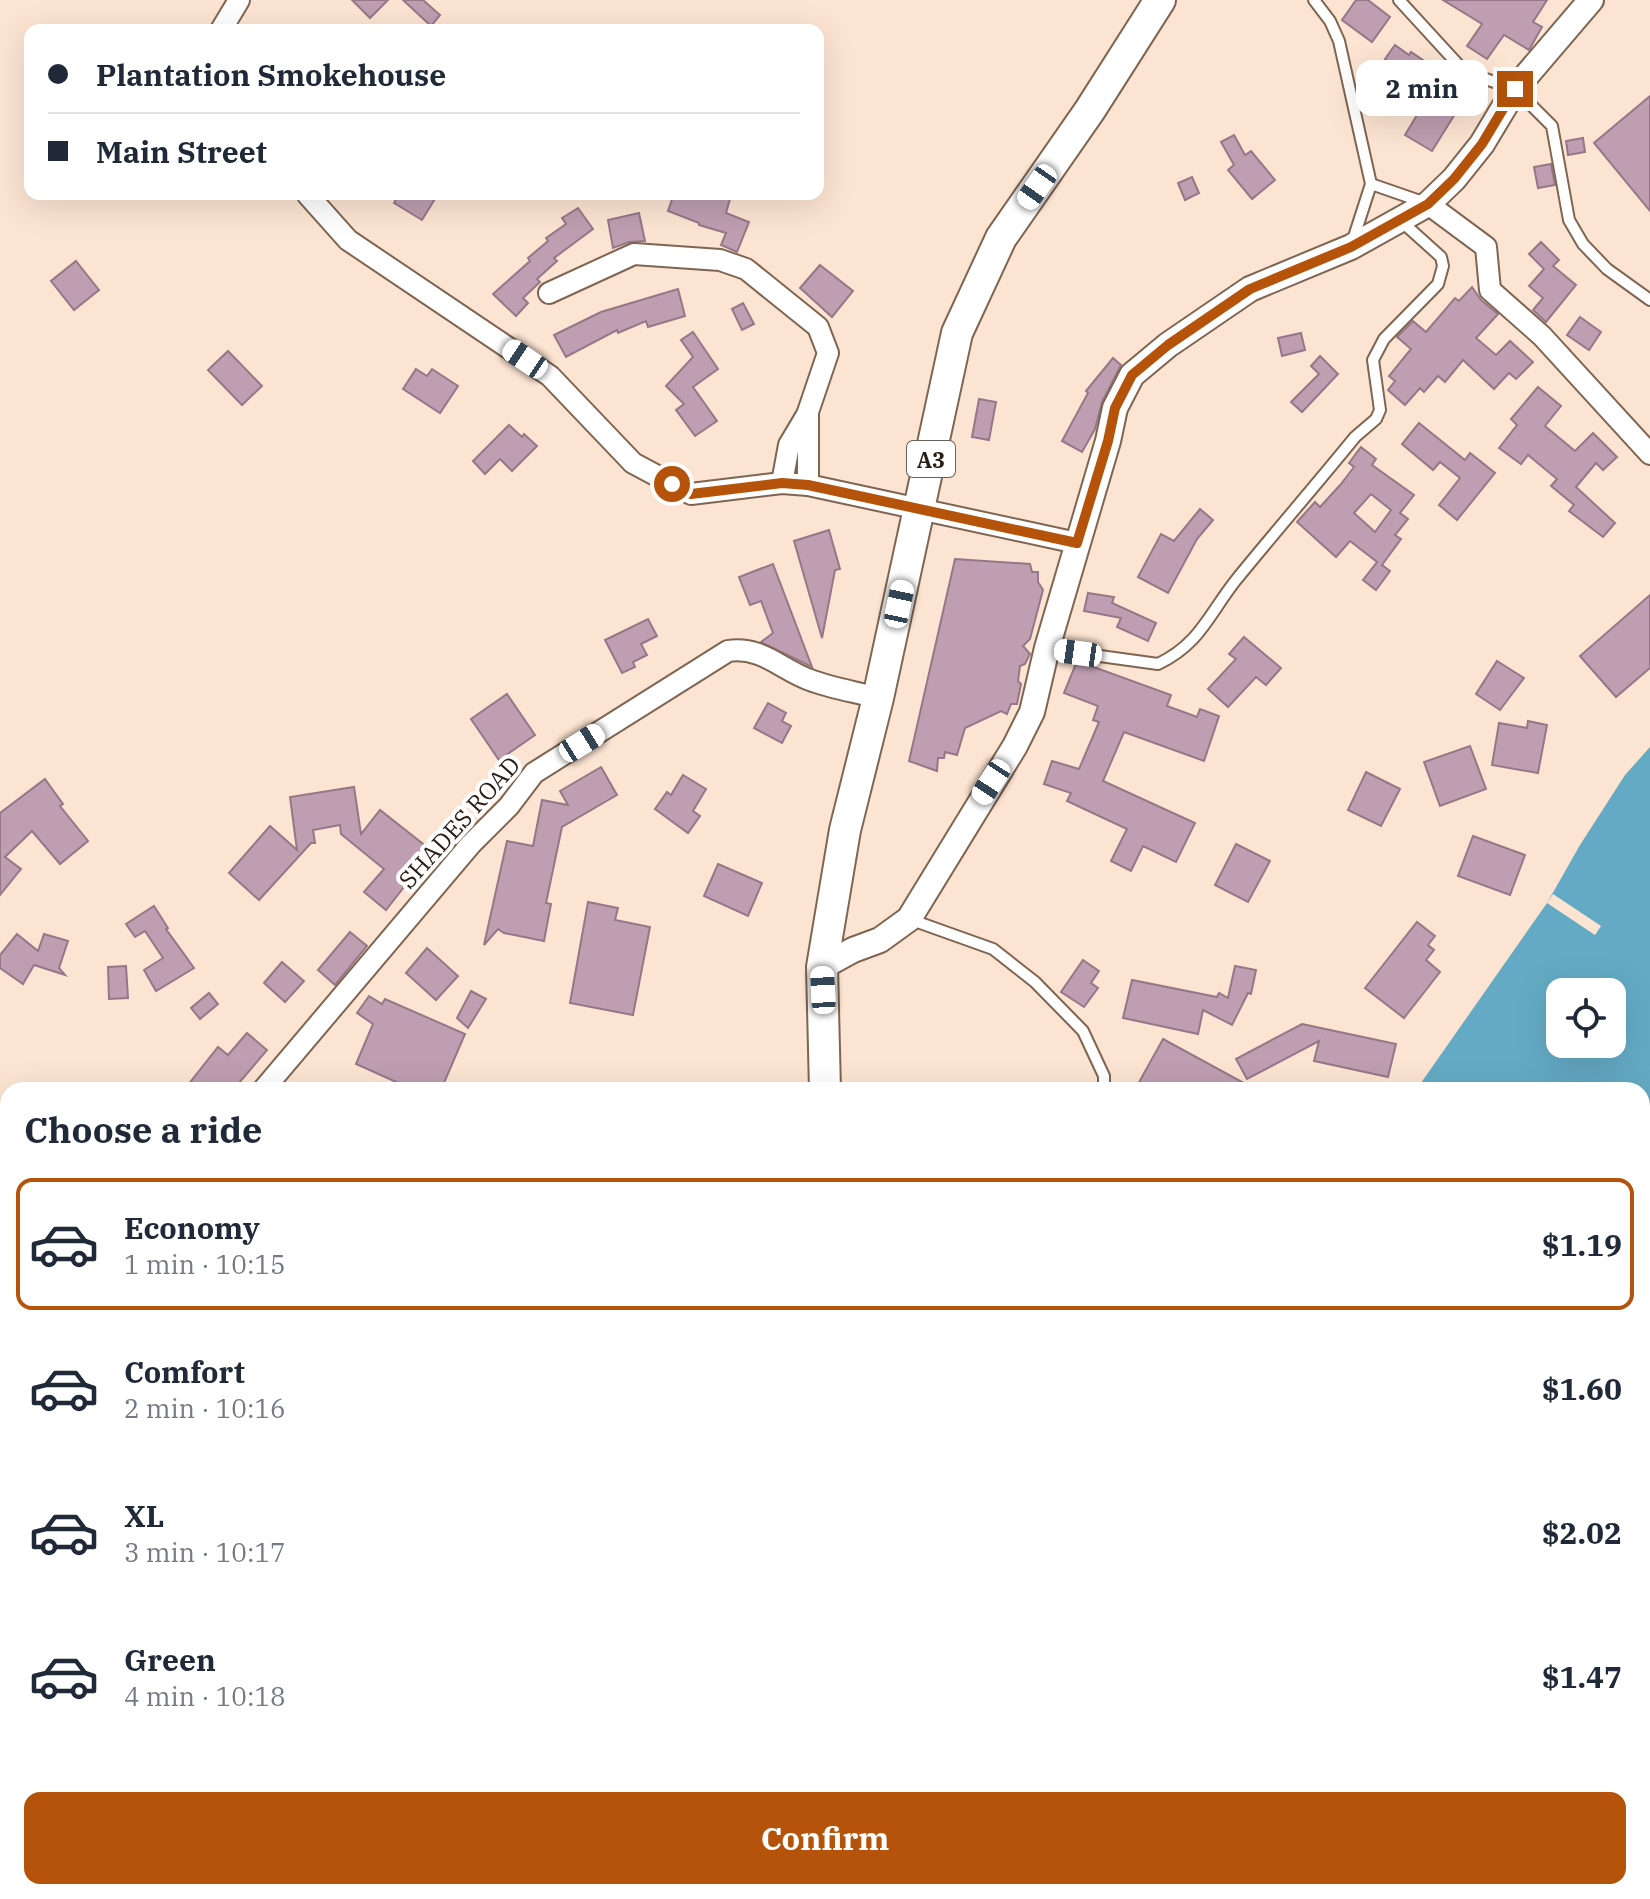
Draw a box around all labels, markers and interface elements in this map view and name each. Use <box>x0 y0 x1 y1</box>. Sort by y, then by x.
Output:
text: Plantation Smokehouse <box>96 55 446 94</box>
callout: 2 min <box>1355 61 1487 117</box>
text: 2 min <box>1386 71 1458 105</box>
route end <box>1497 71 1533 107</box>
text: Main Street <box>96 132 267 171</box>
car <box>1013 160 1061 214</box>
car <box>498 336 552 382</box>
road number: A3 <box>907 441 955 477</box>
route start <box>654 466 690 502</box>
car <box>882 578 916 630</box>
car <box>1053 638 1103 668</box>
car <box>555 720 609 766</box>
street label: SHADES ROAD <box>391 749 527 895</box>
car <box>968 755 1014 809</box>
car <box>810 965 836 1015</box>
map controls <box>1546 978 1626 1058</box>
button: locate <box>1546 978 1626 1058</box>
text: Choose a ride <box>24 1106 263 1153</box>
icon: car <box>28 1208 100 1280</box>
text: Economy <box>124 1208 260 1247</box>
text: $1.19 <box>1542 1225 1622 1264</box>
text: 1 min · 10:15 <box>124 1247 286 1281</box>
icon: car <box>28 1352 100 1424</box>
text: Comfort <box>124 1352 245 1391</box>
text: $1.60 <box>1542 1369 1622 1408</box>
text: 2 min · 10:16 <box>124 1391 286 1425</box>
icon: car <box>28 1496 100 1568</box>
text: XL <box>124 1496 164 1535</box>
text: $2.02 <box>1542 1513 1622 1552</box>
text: 3 min · 10:17 <box>124 1535 286 1569</box>
icon: car <box>28 1640 100 1712</box>
text: Green <box>124 1640 216 1679</box>
text: $1.47 <box>1542 1657 1622 1696</box>
text: 4 min · 10:18 <box>124 1679 286 1713</box>
button: Confirm <box>24 1792 1626 1884</box>

